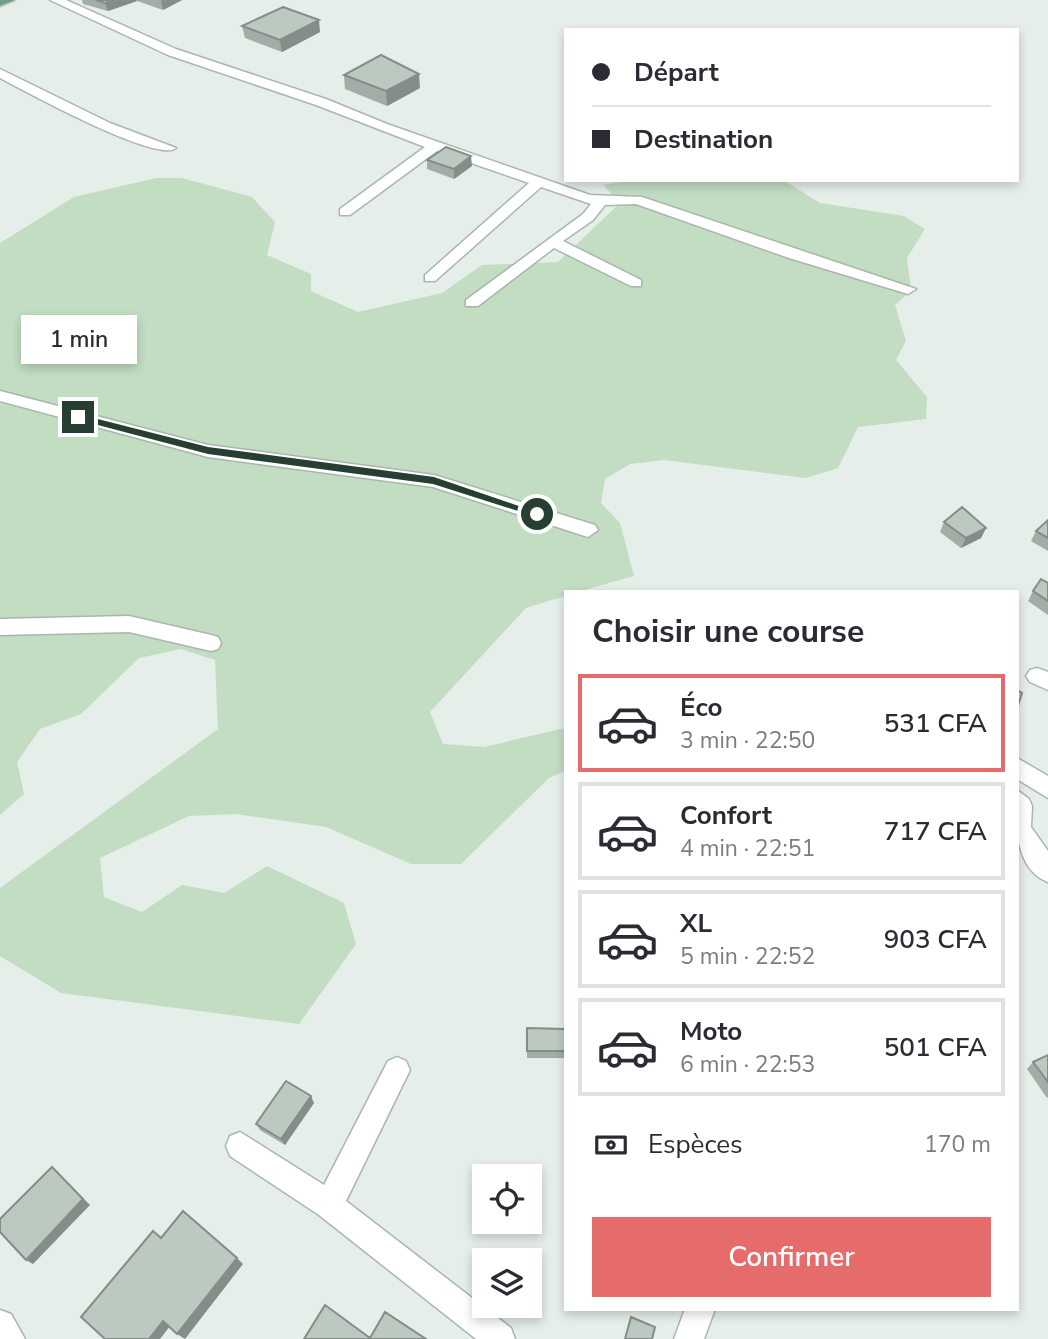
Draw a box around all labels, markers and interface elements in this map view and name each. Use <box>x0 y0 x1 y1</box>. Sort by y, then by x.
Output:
text: Départ <box>634 55 719 90</box>
text: Destination <box>634 122 773 157</box>
callout: 1 min <box>20 316 136 364</box>
text: 1 min <box>50 324 108 355</box>
route end <box>62 401 94 433</box>
route start <box>521 498 553 530</box>
text: Choisir une course <box>592 610 864 653</box>
text: Éco <box>680 690 722 725</box>
icon: car <box>596 692 659 755</box>
text: 531 CFA <box>884 706 987 741</box>
text: 3 min · 22:50 <box>680 725 815 756</box>
text: Confort <box>680 798 772 833</box>
icon: car <box>596 800 659 863</box>
text: 717 CFA <box>884 814 987 849</box>
text: 4 min · 22:51 <box>680 833 815 864</box>
text: XL <box>680 906 712 941</box>
icon: car <box>596 908 659 971</box>
text: 903 CFA <box>884 922 987 957</box>
text: 5 min · 22:52 <box>680 941 815 972</box>
text: Moto <box>680 1014 742 1049</box>
icon: car <box>596 1016 659 1079</box>
text: 501 CFA <box>884 1030 987 1065</box>
text: 6 min · 22:53 <box>680 1049 815 1080</box>
icon: cash <box>592 1126 630 1164</box>
text: Espèces <box>648 1127 743 1162</box>
text: 170 m <box>924 1129 991 1160</box>
map controls <box>472 1164 542 1318</box>
button: locate <box>472 1164 542 1234</box>
button: Confirmer <box>592 1217 991 1297</box>
button: layers <box>472 1248 542 1318</box>

